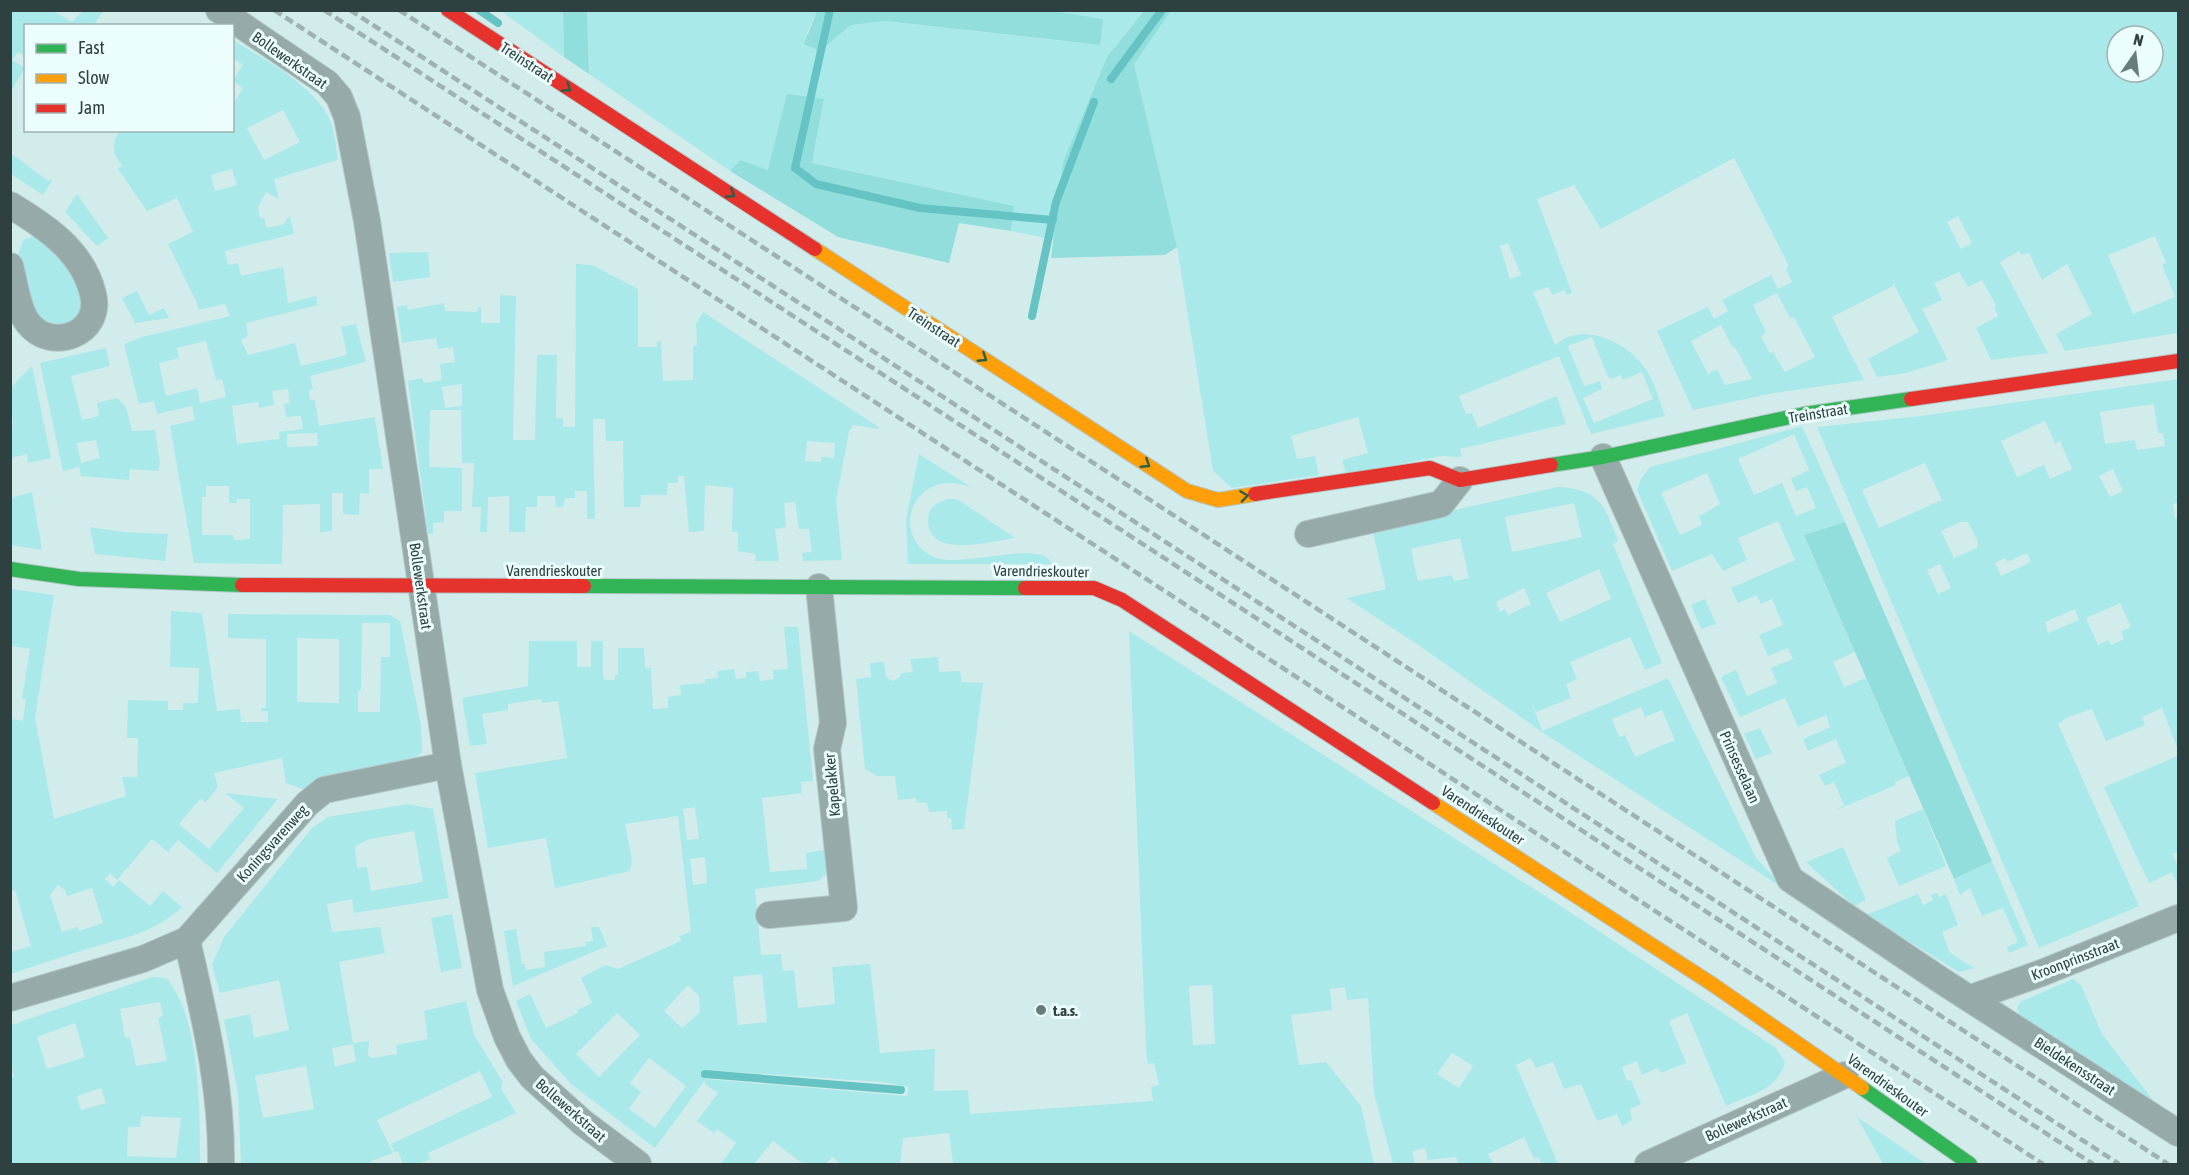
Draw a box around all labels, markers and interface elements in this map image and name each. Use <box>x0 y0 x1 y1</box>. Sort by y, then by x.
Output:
legend <box>24 24 234 132</box>
north arrow <box>2105 24 2165 84</box>
street label: Bollewerkstraat <box>249 28 331 92</box>
text: N <box>2132 30 2145 49</box>
text: Fast <box>78 37 105 58</box>
street label: Treinstraat <box>497 39 557 85</box>
text: Slow <box>78 67 109 88</box>
one-way arrow <box>561 81 572 92</box>
text: Jam <box>78 97 105 118</box>
one-way arrow <box>725 187 735 199</box>
street label: Treinstraat <box>904 304 964 350</box>
one-way arrow <box>976 350 987 361</box>
street label: Treinstraat <box>1787 400 1849 426</box>
one-way arrow <box>1139 457 1150 468</box>
one-way arrow <box>1240 490 1249 502</box>
street label: Bollewerkstraat <box>407 542 435 630</box>
street label: Varendrieskouter <box>506 562 602 579</box>
street label: Varendrieskouter <box>993 562 1089 580</box>
street label: Prinsesselaan <box>1717 728 1763 806</box>
street label: Kapelakker <box>821 752 843 817</box>
street label: Varendrieskouter <box>1438 782 1528 848</box>
street label: Koningsvarenweg <box>233 801 311 885</box>
street label: Kroonprinsstraat <box>2029 934 2121 984</box>
place label: t.a.s. <box>1052 1002 1078 1019</box>
marker: t.a.s. <box>1034 1003 1048 1017</box>
street label: Bieldekensstraat <box>2031 1034 2119 1098</box>
street label: Varendrieskouter <box>1844 1050 1932 1120</box>
street label: Bollewerkstraat <box>532 1075 610 1145</box>
street label: Bollewerkstraat <box>1703 1093 1789 1145</box>

